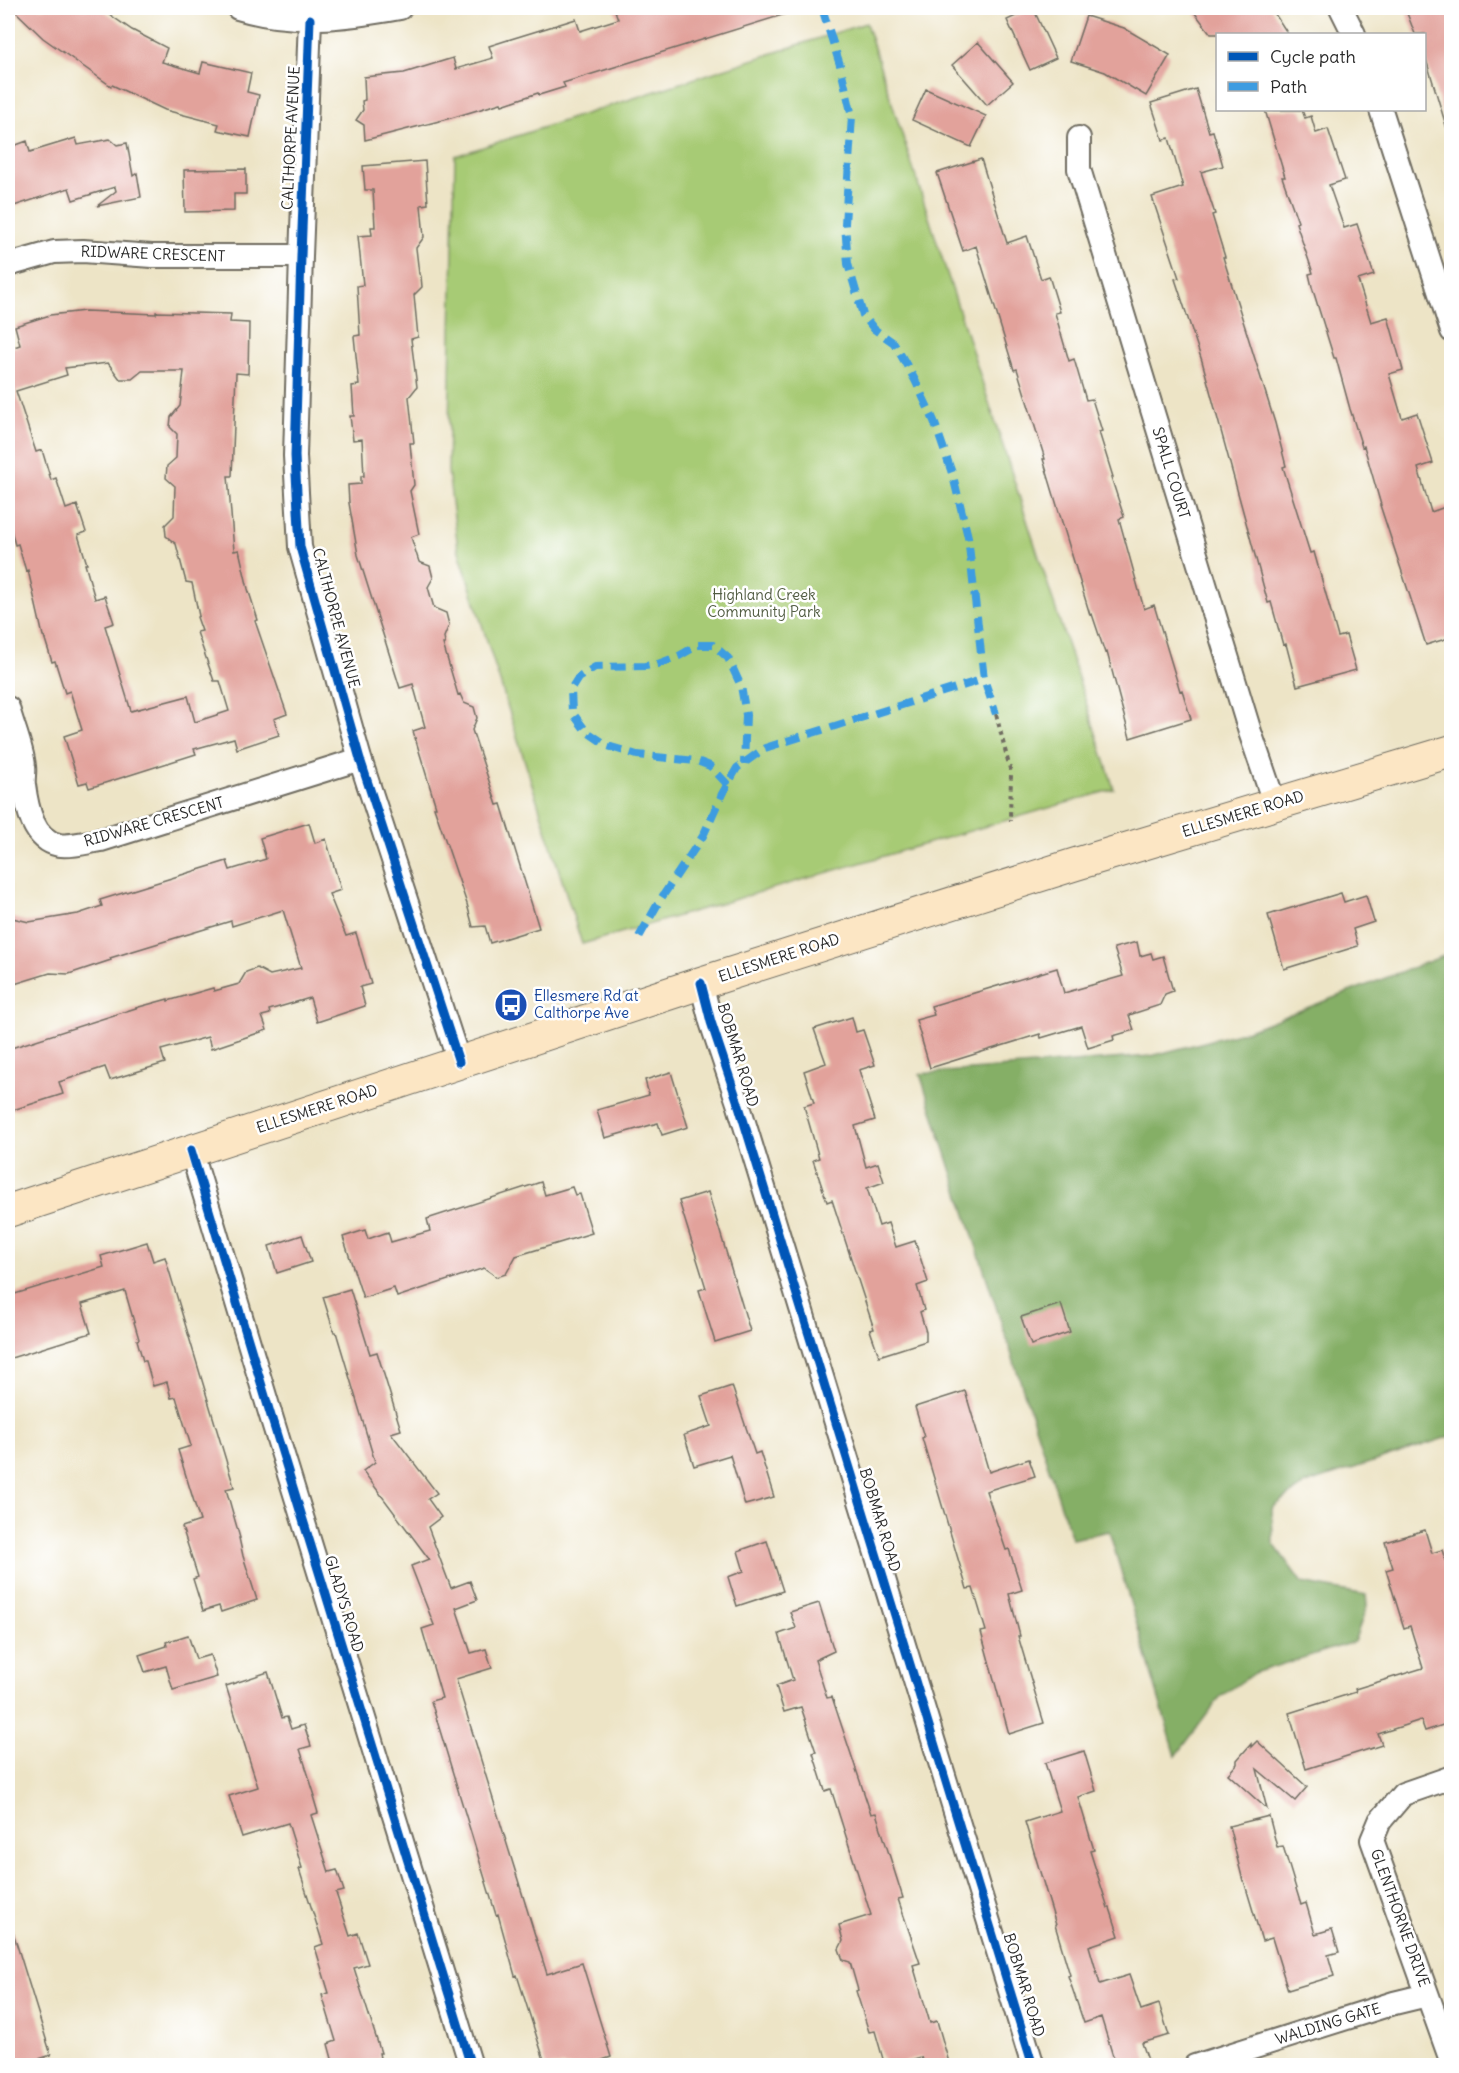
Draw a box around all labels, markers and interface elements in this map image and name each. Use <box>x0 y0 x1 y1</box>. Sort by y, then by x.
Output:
legend <box>1216 33 1426 111</box>
text: Cycle path <box>1270 45 1356 68</box>
street label: CALTHORPE AVENUE <box>277 65 304 210</box>
text: Path <box>1270 75 1307 98</box>
street label: RIDWARE CRESCENT <box>80 241 226 266</box>
street label: SPALL COURT <box>1149 425 1194 521</box>
street label: CALTHORPE AVENUE <box>309 546 364 690</box>
park label: Highland Creek Community Park <box>707 585 821 621</box>
street label: ELLESMERE ROAD <box>1180 786 1306 841</box>
street label: RIDWARE CRESCENT <box>82 792 226 851</box>
street label: ELLESMERE ROAD <box>716 929 842 986</box>
place label: Ellesmere Rd at Calthorpe Ave <box>534 986 639 1022</box>
bus stop icon: Ellesmere Rd at Calthorpe Ave <box>493 987 529 1023</box>
street label: BOBMAR ROAD <box>714 1001 763 1109</box>
street label: ELLESMERE ROAD <box>254 1080 380 1137</box>
street label: BOBMAR ROAD <box>856 1466 905 1574</box>
street label: GLADYS ROAD <box>321 1553 368 1655</box>
street label: GLENTHORNE DRIVE <box>1367 1846 1434 1990</box>
street label: BOBMAR ROAD <box>1000 1931 1049 2039</box>
street label: WALDING GATE <box>1273 1998 1383 2049</box>

